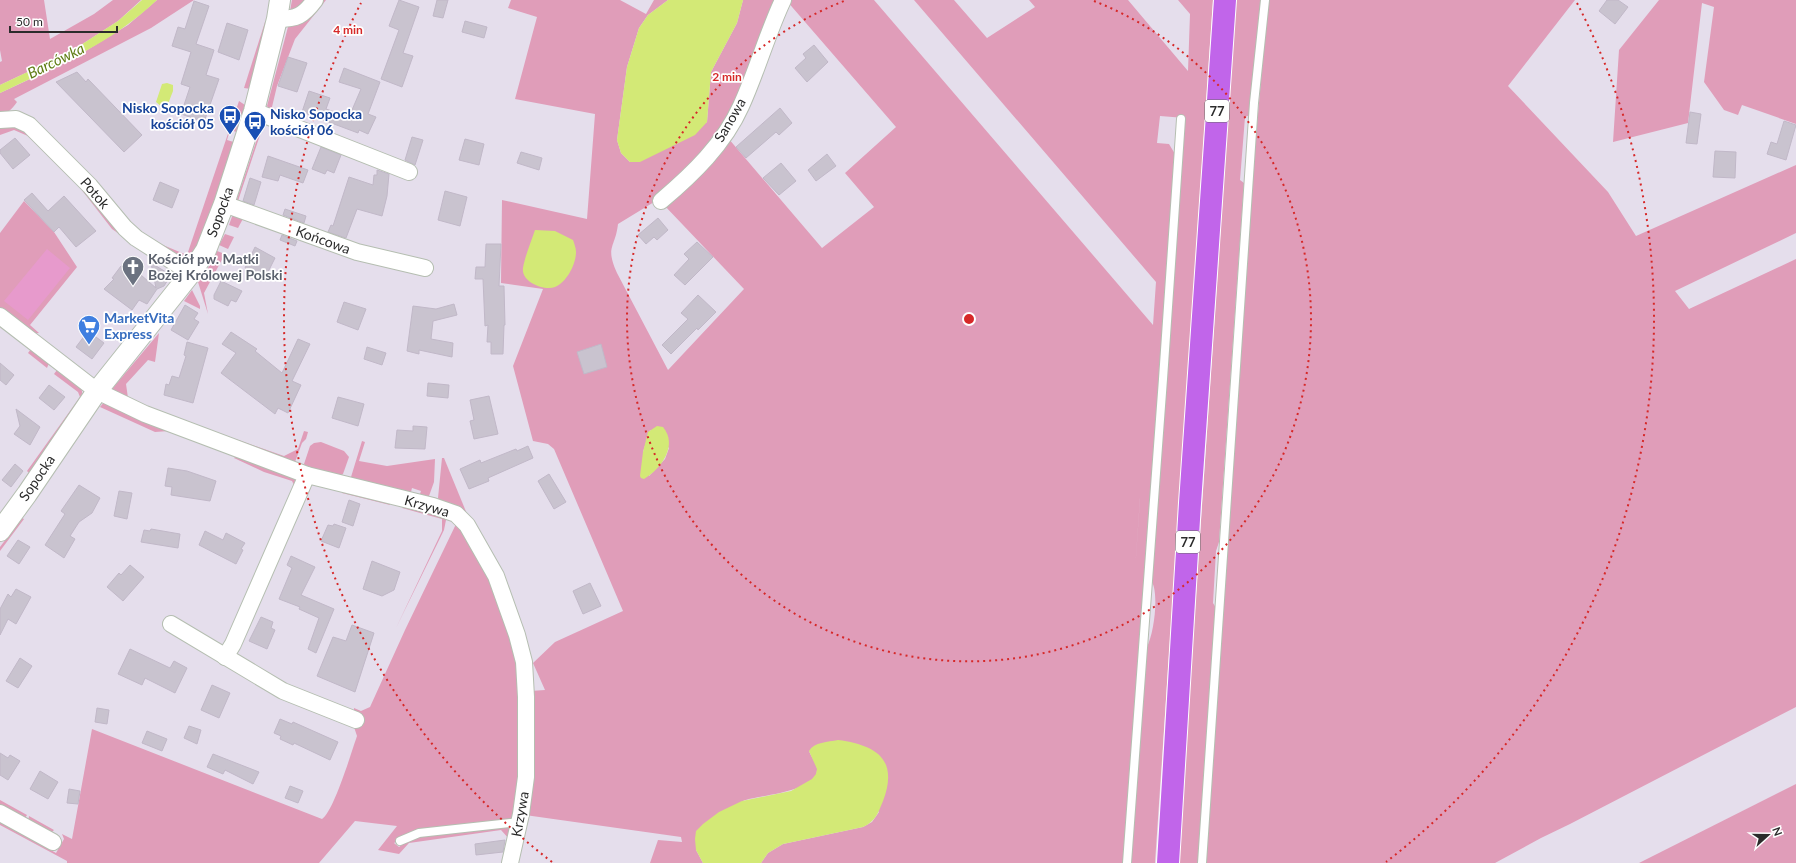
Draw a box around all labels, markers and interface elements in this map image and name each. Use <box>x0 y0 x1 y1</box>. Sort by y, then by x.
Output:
scale bar <box>10 8 117 34</box>
text: 50 m <box>16 14 43 29</box>
text: 4 min <box>333 22 363 37</box>
water label: Barcówka <box>24 38 87 82</box>
text: 2 min <box>712 69 742 84</box>
street label: Sanowa <box>710 95 749 145</box>
place label: Nisko Sopocka kościół 05 <box>122 99 214 132</box>
road number: 77 <box>1205 100 1229 122</box>
bus stop icon: Nisko Sopocka kościół 05 <box>217 103 243 136</box>
place label: Nisko Sopocka kościół 06 <box>270 105 362 138</box>
bus stop icon: Nisko Sopocka kościół 06 <box>242 109 268 142</box>
street label: Potok <box>77 174 114 212</box>
street label: Sopocka <box>203 184 236 239</box>
street label: Końcowa <box>294 222 353 257</box>
place label: Kościół pw. Matki Bożej Królowej Polski <box>148 250 282 283</box>
church icon: Kościół pw. Matki Bożej Królowej Polski <box>120 254 146 287</box>
place label: MarketVita Express <box>104 309 174 342</box>
centre of rings <box>962 312 976 326</box>
supermarket icon: MarketVita Express <box>76 313 102 346</box>
street label: Sopocka <box>15 451 58 504</box>
street label: Krzywa <box>403 491 452 520</box>
road number: 77 <box>1176 531 1200 553</box>
street label: Krzywa <box>507 790 532 838</box>
north arrow <box>1748 815 1788 855</box>
text: N <box>1770 825 1785 838</box>

